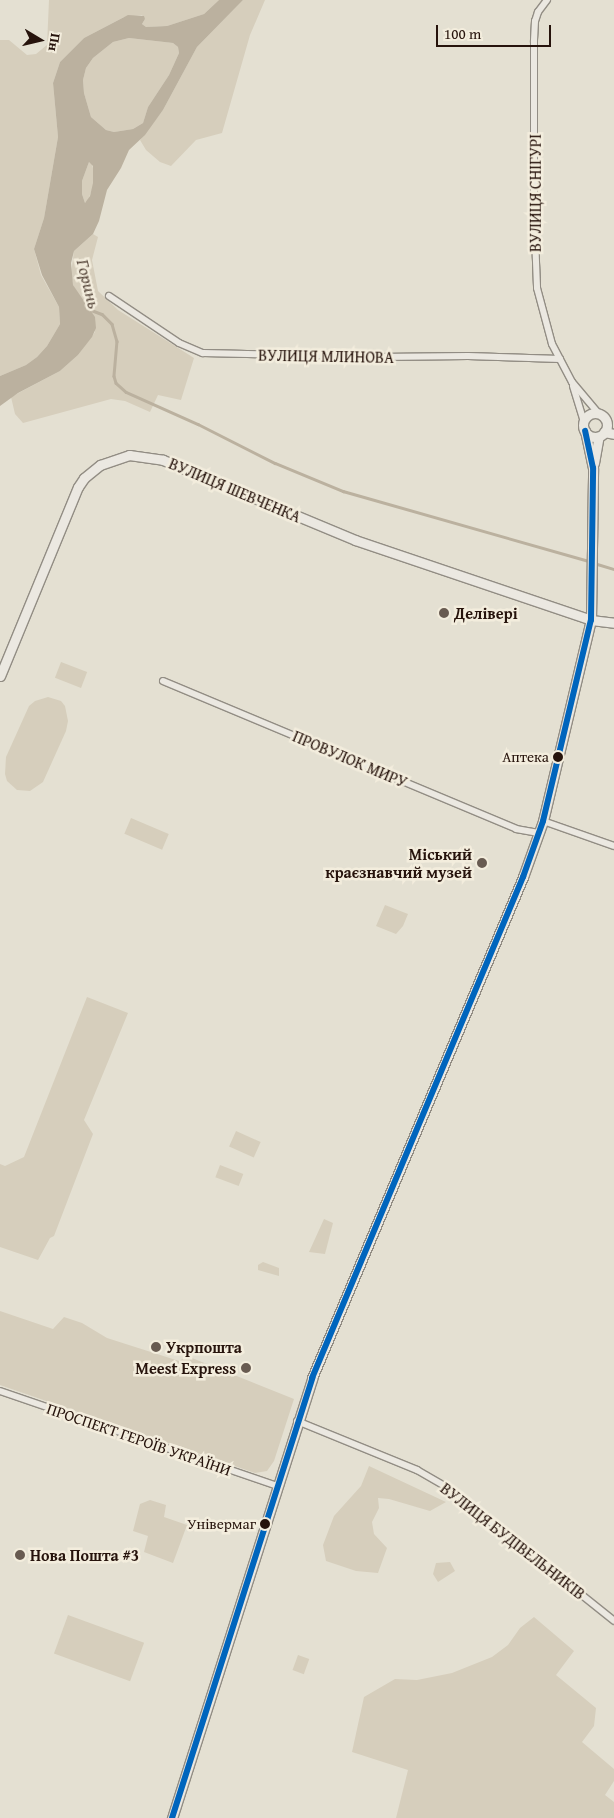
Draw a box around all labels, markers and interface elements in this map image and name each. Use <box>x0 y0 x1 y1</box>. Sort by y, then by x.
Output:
north arrow <box>15 15 65 65</box>
scale bar <box>439 15 554 47</box>
text: 100 m <box>444 23 481 44</box>
text: Пн <box>44 32 66 53</box>
street label: ВУЛИЦЯ СНІГУРІ <box>525 134 545 252</box>
water label: Горинь <box>71 257 105 311</box>
street label: ВУЛИЦЯ МЛИНОВА <box>258 345 394 367</box>
street label: ВУЛИЦЯ ШЕВЧЕНКА <box>166 454 304 526</box>
place label: Делівері <box>454 603 518 623</box>
marker: Делівері <box>438 607 450 619</box>
street label: ПРОВУЛОК МИРУ <box>290 726 410 792</box>
place label: Аптека <box>502 748 549 766</box>
marker: Аптека <box>553 752 563 762</box>
place label: Міський краєзнавчий музей <box>325 844 472 882</box>
marker: Міський краєзнавчий музей <box>476 857 488 869</box>
place label: Укрпошта <box>166 1337 242 1357</box>
marker: Укрпошта <box>150 1341 162 1353</box>
place label: Meest Express <box>135 1358 236 1378</box>
marker: Meest Express <box>240 1362 252 1374</box>
street label: ПРОСПЕКТ ГЕРОЇВ УКРАЇНИ <box>44 1398 234 1480</box>
street label: ВУЛИЦЯ БУДІВЕЛЬНИКІВ <box>437 1479 589 1603</box>
place label: Універмаг <box>187 1515 256 1533</box>
marker: Універмаг <box>260 1519 270 1529</box>
place label: Нова Пошта #3 <box>30 1545 139 1565</box>
marker: Нова Пошта #3 <box>14 1549 26 1561</box>

